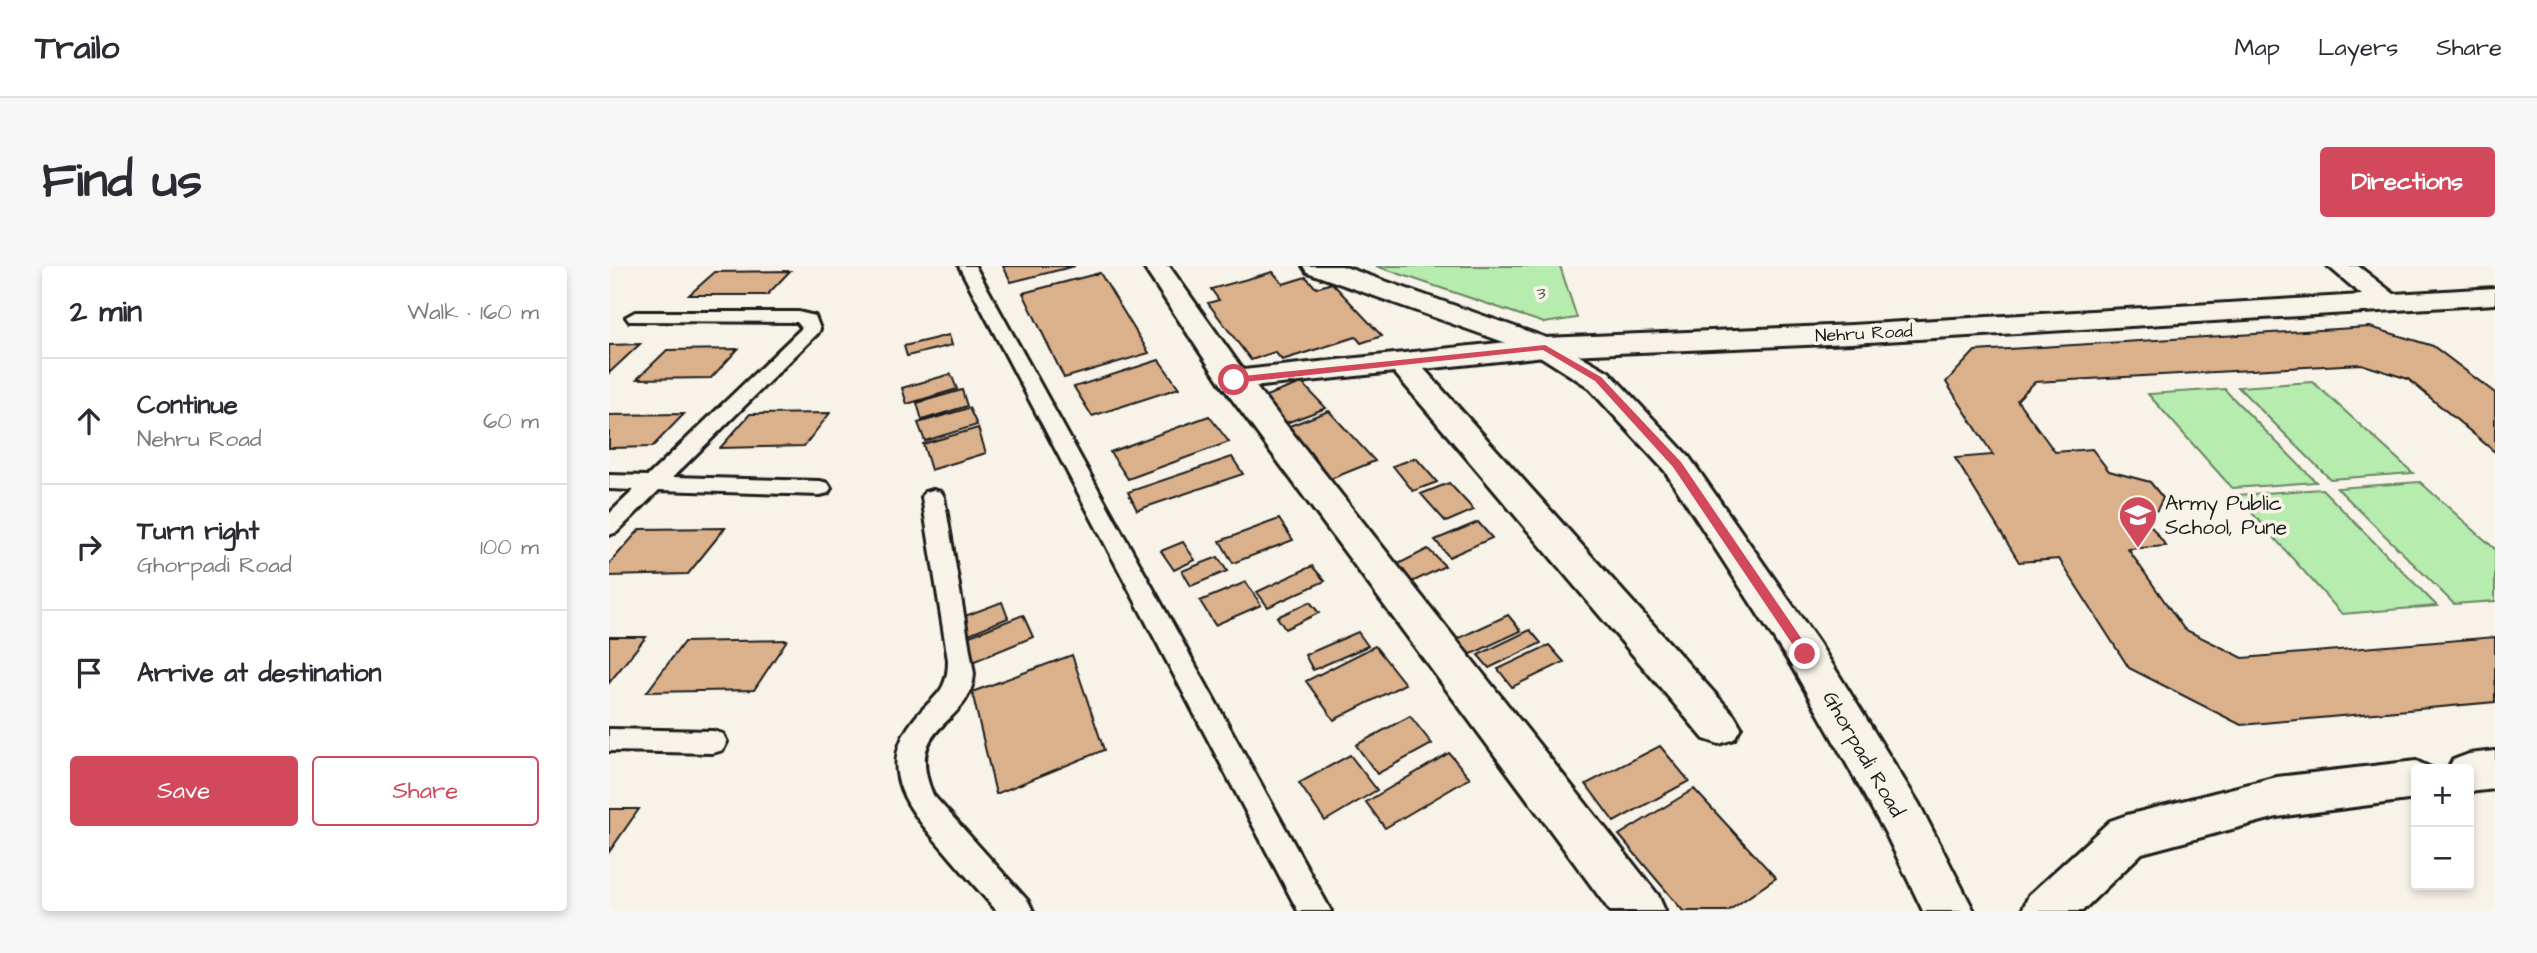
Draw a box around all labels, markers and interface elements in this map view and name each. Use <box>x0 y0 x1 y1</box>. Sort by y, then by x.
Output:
text: Trailo <box>35 25 119 71</box>
text: Map <box>2235 31 2280 65</box>
text: Layers <box>2318 31 2398 65</box>
text: Share <box>2436 31 2502 65</box>
button: Directions <box>2320 147 2495 217</box>
text: Find us <box>42 148 202 216</box>
park label: 3 <box>1536 281 1546 306</box>
text: 2 min <box>70 291 142 333</box>
text: Walk · 160 m <box>407 296 539 328</box>
street label: Nehru Road <box>1815 318 1913 349</box>
route start <box>1218 364 1249 395</box>
text: Continue <box>137 387 238 423</box>
icon: ahead <box>70 402 108 440</box>
text: 60 m <box>483 405 539 437</box>
text: Nehru Road <box>137 423 262 455</box>
place label: Army Public School, Pune <box>2165 489 2287 542</box>
school or university icon: Army Public School, Pune <box>2117 494 2159 549</box>
text: Turn right <box>137 513 259 549</box>
icon: right <box>70 528 108 566</box>
text: 100 m <box>480 531 539 563</box>
text: Ghorpadi Road <box>137 549 292 581</box>
route end <box>1789 638 1820 669</box>
icon: arrive <box>70 654 108 692</box>
text: Arrive at destination <box>137 655 382 691</box>
street label: Ghorpadi Road <box>1815 686 1912 823</box>
button: Save <box>70 756 298 826</box>
button: Share <box>312 756 539 826</box>
map controls <box>2411 764 2474 890</box>
button: + <box>2411 764 2474 827</box>
button: − <box>2411 827 2474 890</box>

